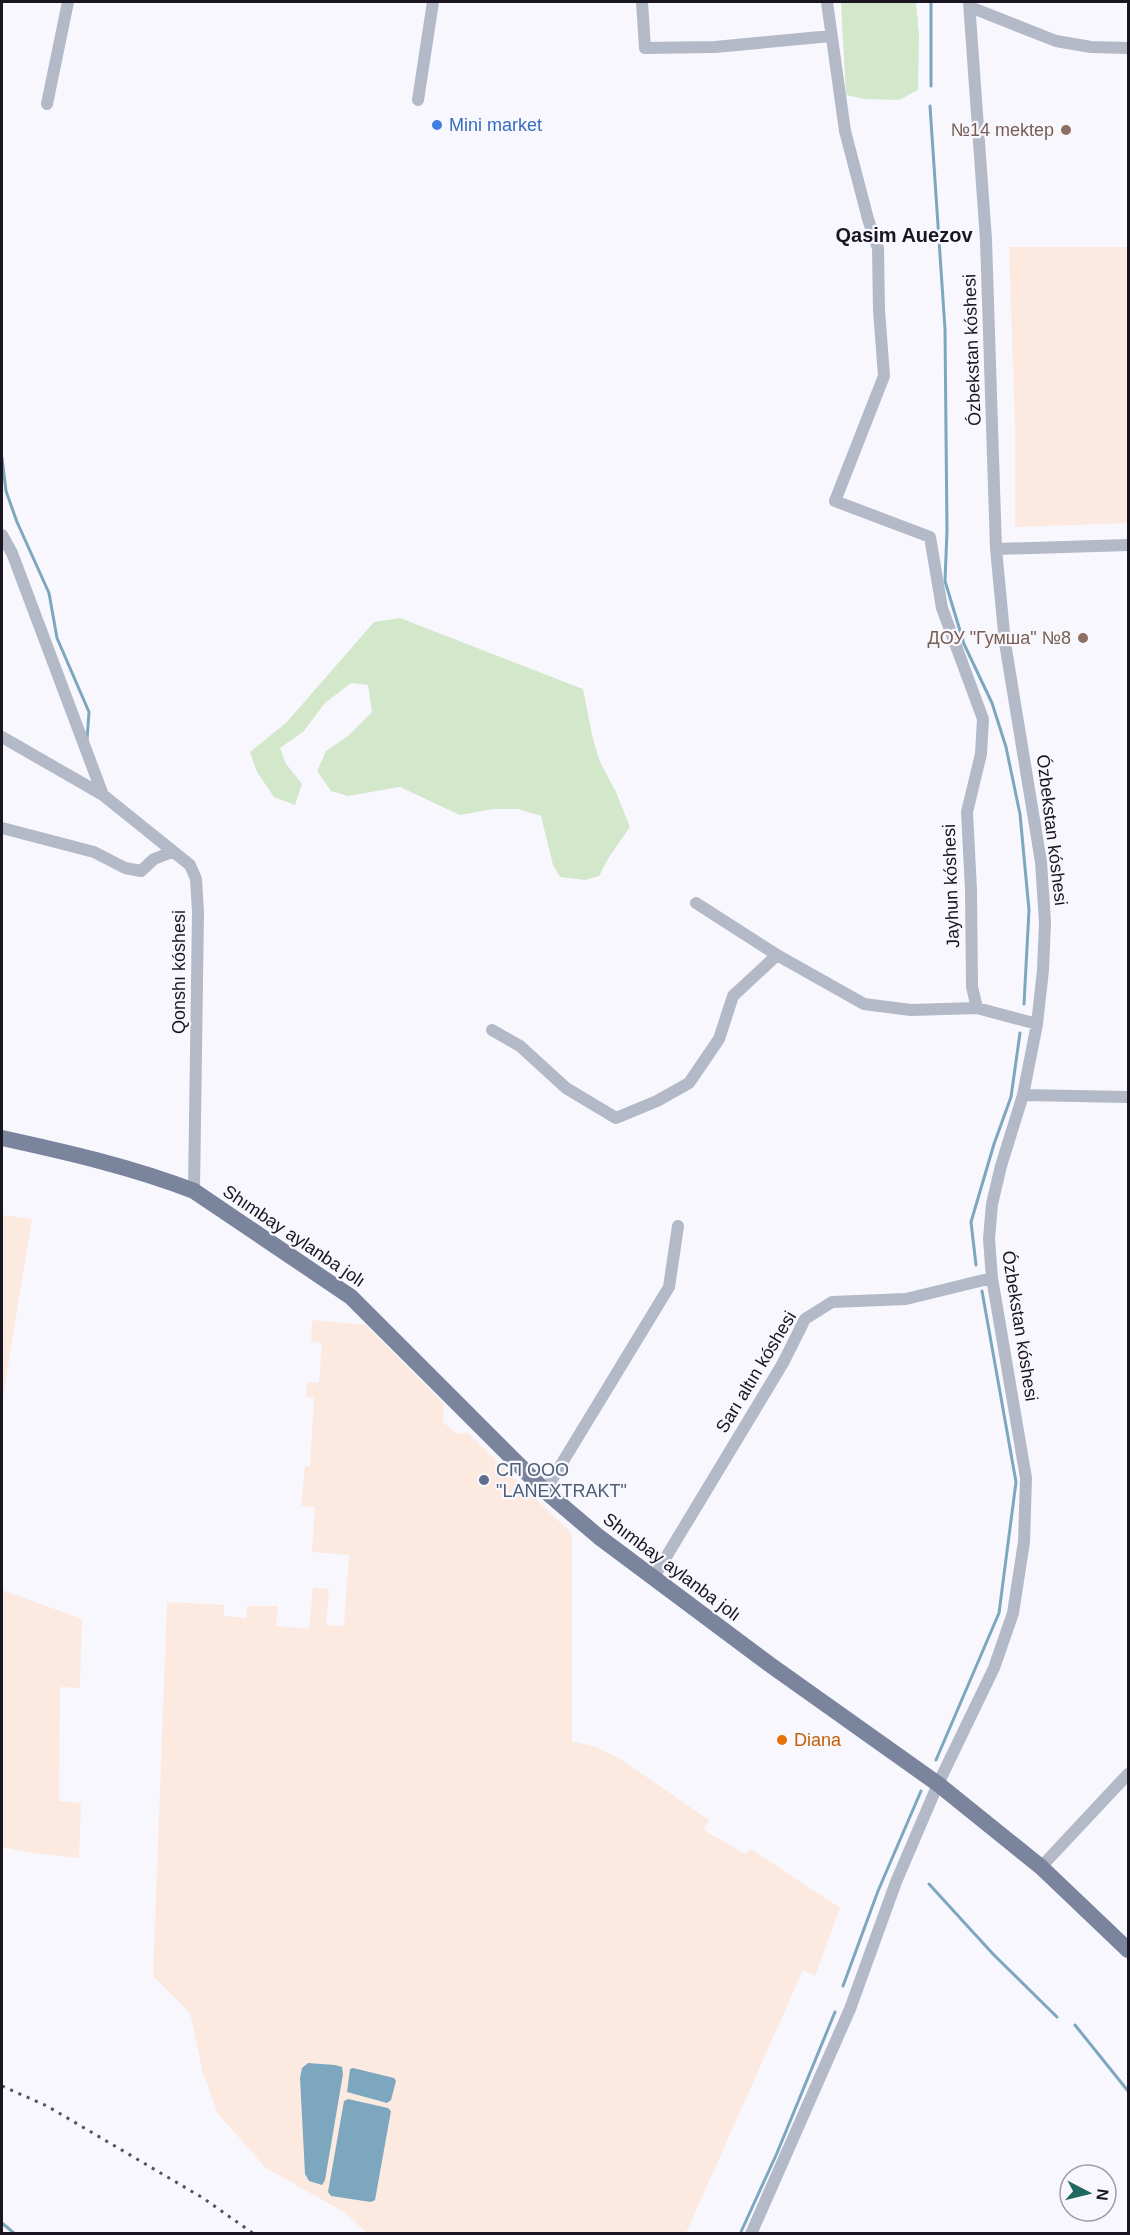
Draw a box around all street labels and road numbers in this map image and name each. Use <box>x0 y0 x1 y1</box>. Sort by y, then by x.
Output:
street label: Ózbekstan kóshesi <box>958 274 985 426</box>
street label: Ózbekstan kóshesi <box>1033 753 1072 907</box>
street label: Jayhun kóshesi <box>939 824 963 948</box>
street label: Qonshı kóshesi <box>169 910 189 1034</box>
street label: Shımbay aylanba jolı <box>219 1181 369 1291</box>
street label: Ózbekstan kóshesi <box>998 1249 1043 1403</box>
street label: Sarı altın kóshesi <box>712 1308 800 1436</box>
street label: Shımbay aylanba jolı <box>599 1509 745 1625</box>

